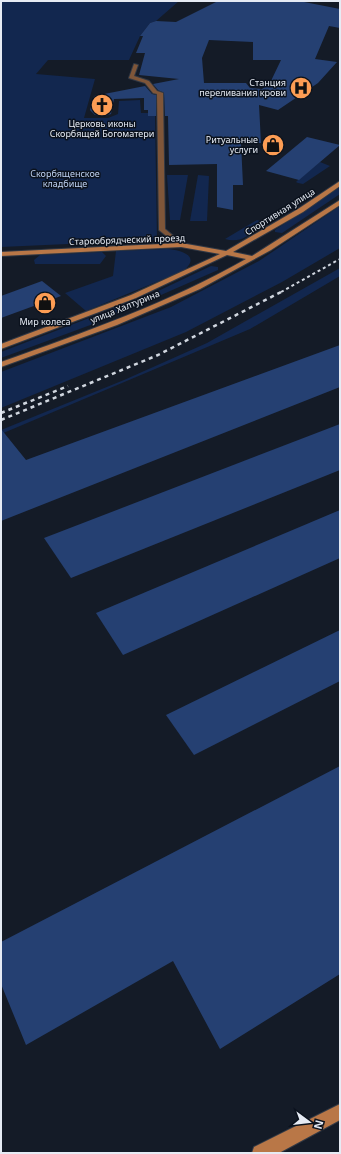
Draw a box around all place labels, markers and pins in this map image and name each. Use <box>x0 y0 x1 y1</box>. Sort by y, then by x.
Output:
hospital icon: Станция переливания крови <box>288 75 314 101</box>
place label: Станция переливания крови <box>199 76 286 99</box>
church icon: Церковь иконы Скорбящей Богоматери <box>89 92 115 118</box>
place label: Церковь иконы Скорбящей Богоматери <box>50 117 154 140</box>
shop icon: Ритуальные услуги <box>260 132 286 158</box>
place label: Ритуальные услуги <box>206 133 258 156</box>
shop icon: Мир колеса <box>32 290 58 316</box>
place label: Мир колеса <box>19 315 71 328</box>

